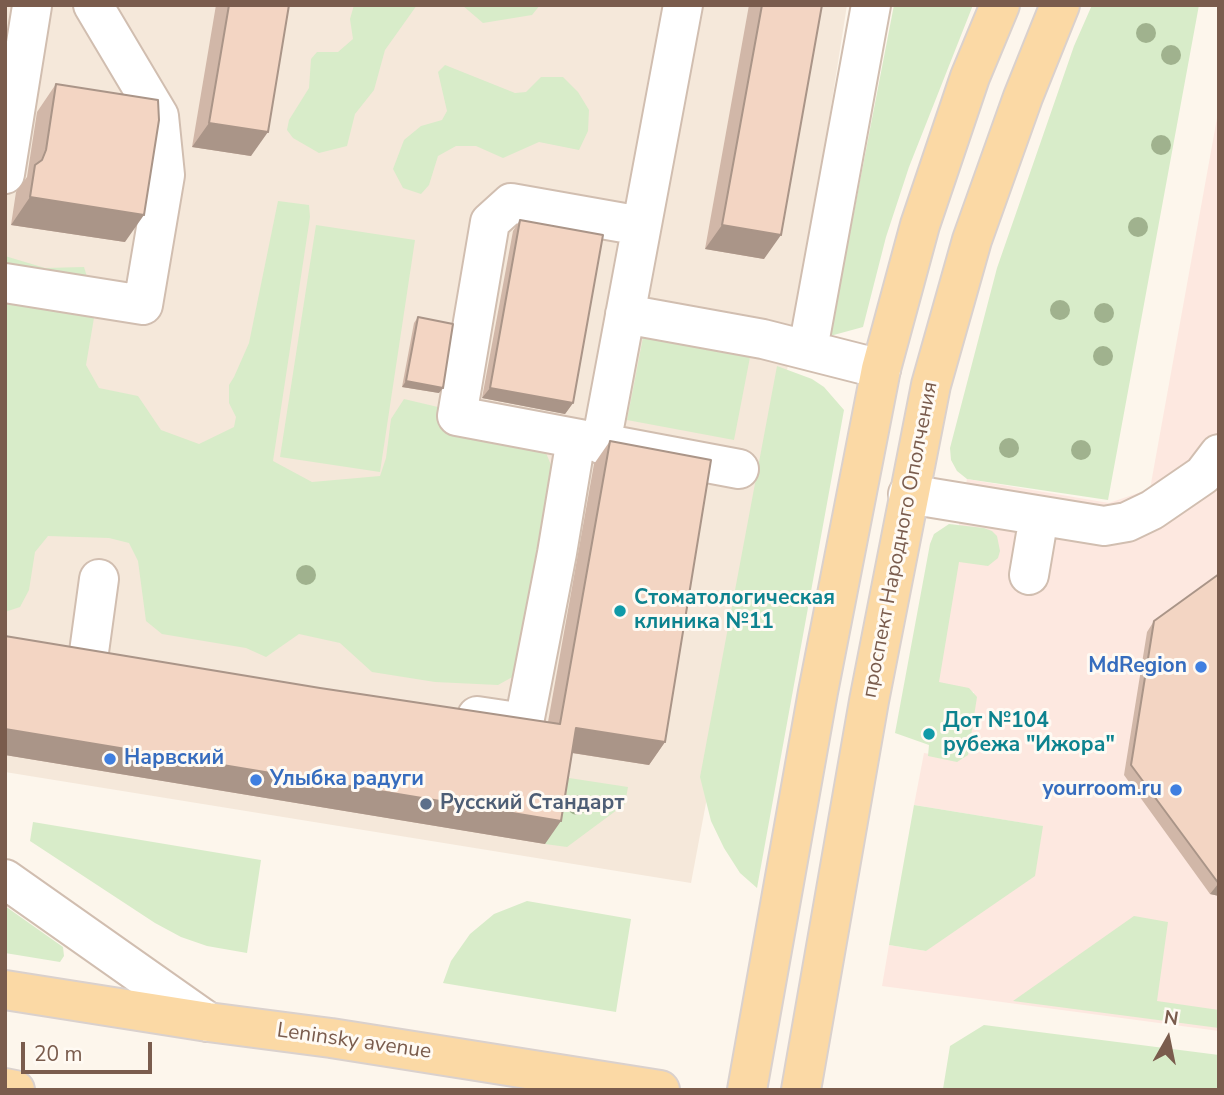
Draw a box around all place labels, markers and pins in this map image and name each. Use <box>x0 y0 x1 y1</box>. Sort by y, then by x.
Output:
place label: Стоматологическая клиника №11 <box>634 586 835 636</box>
marker: Стоматологическая клиника №11 <box>612 603 628 619</box>
place label: MdRegion <box>1088 654 1187 680</box>
marker: MdRegion <box>1193 659 1209 675</box>
place label: Дот №104 рубежа "Ижора" <box>943 709 1115 759</box>
marker: Дот №104 рубежа "Ижора" <box>921 726 937 742</box>
place label: Нарвский <box>124 746 224 772</box>
marker: Нарвский <box>102 751 118 767</box>
place label: Улыбка радуги <box>270 767 424 793</box>
marker: Улыбка радуги <box>248 772 264 788</box>
place label: yourroom.ru <box>1042 777 1162 803</box>
marker: yourroom.ru <box>1168 782 1184 798</box>
place label: Русский Стандарт <box>440 791 624 817</box>
marker: Русский Стандарт <box>418 796 434 812</box>

